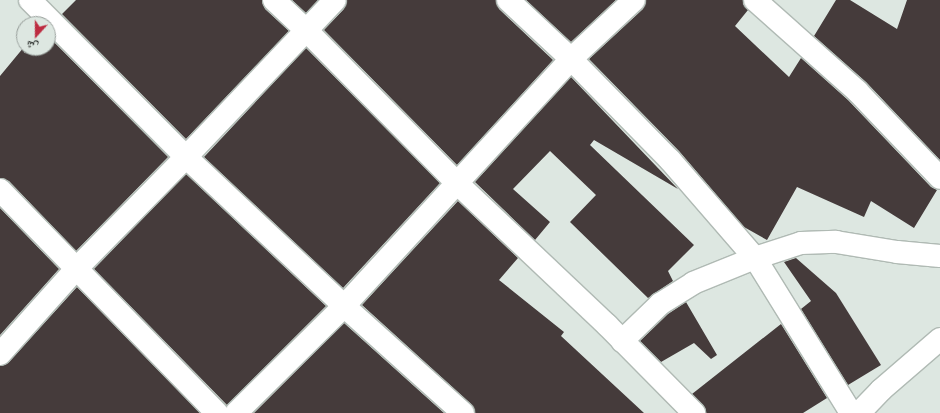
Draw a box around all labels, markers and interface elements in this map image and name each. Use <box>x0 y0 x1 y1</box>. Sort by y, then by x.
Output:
north arrow <box>16 16 56 56</box>
text: ش <box>24 38 40 55</box>

